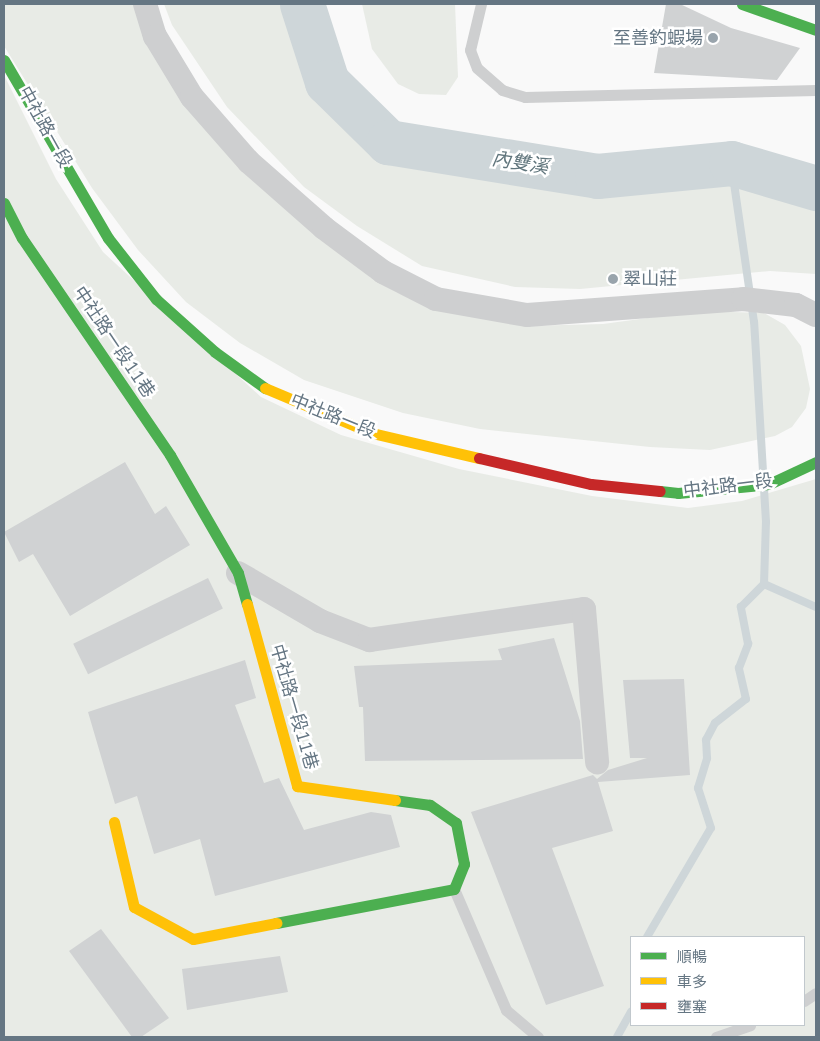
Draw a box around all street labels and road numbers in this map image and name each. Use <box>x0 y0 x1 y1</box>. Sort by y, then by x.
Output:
street label: 中社路一段 <box>14 82 76 172</box>
street label: 中社路一段11巷 <box>69 282 159 402</box>
street label: 中社路一段 <box>287 389 379 443</box>
street label: 中社路一段 <box>682 470 774 502</box>
street label: 中社路一段11巷 <box>266 642 322 772</box>

